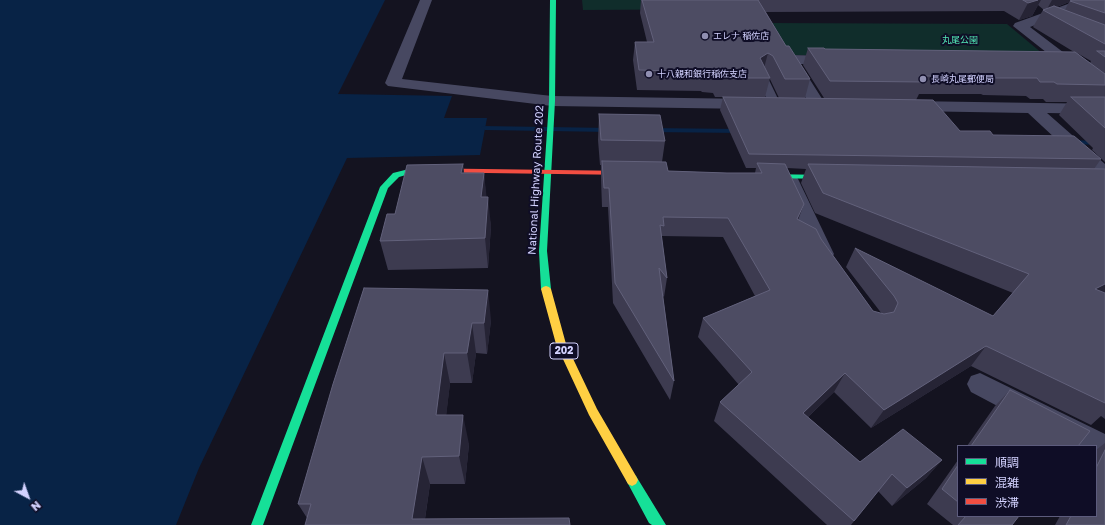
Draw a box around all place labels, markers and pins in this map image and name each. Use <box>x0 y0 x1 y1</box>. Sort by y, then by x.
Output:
marker: エレナ 稲佐店 <box>700 31 710 41</box>
place label: エレナ 稲佐店 <box>713 31 769 41</box>
marker: 十八親和銀行稲佐支店 <box>644 69 654 79</box>
place label: 十八親和銀行稲佐支店 <box>657 69 747 79</box>
marker: 長崎丸尾郵便局 <box>918 74 928 84</box>
place label: 長崎丸尾郵便局 <box>931 74 994 84</box>

